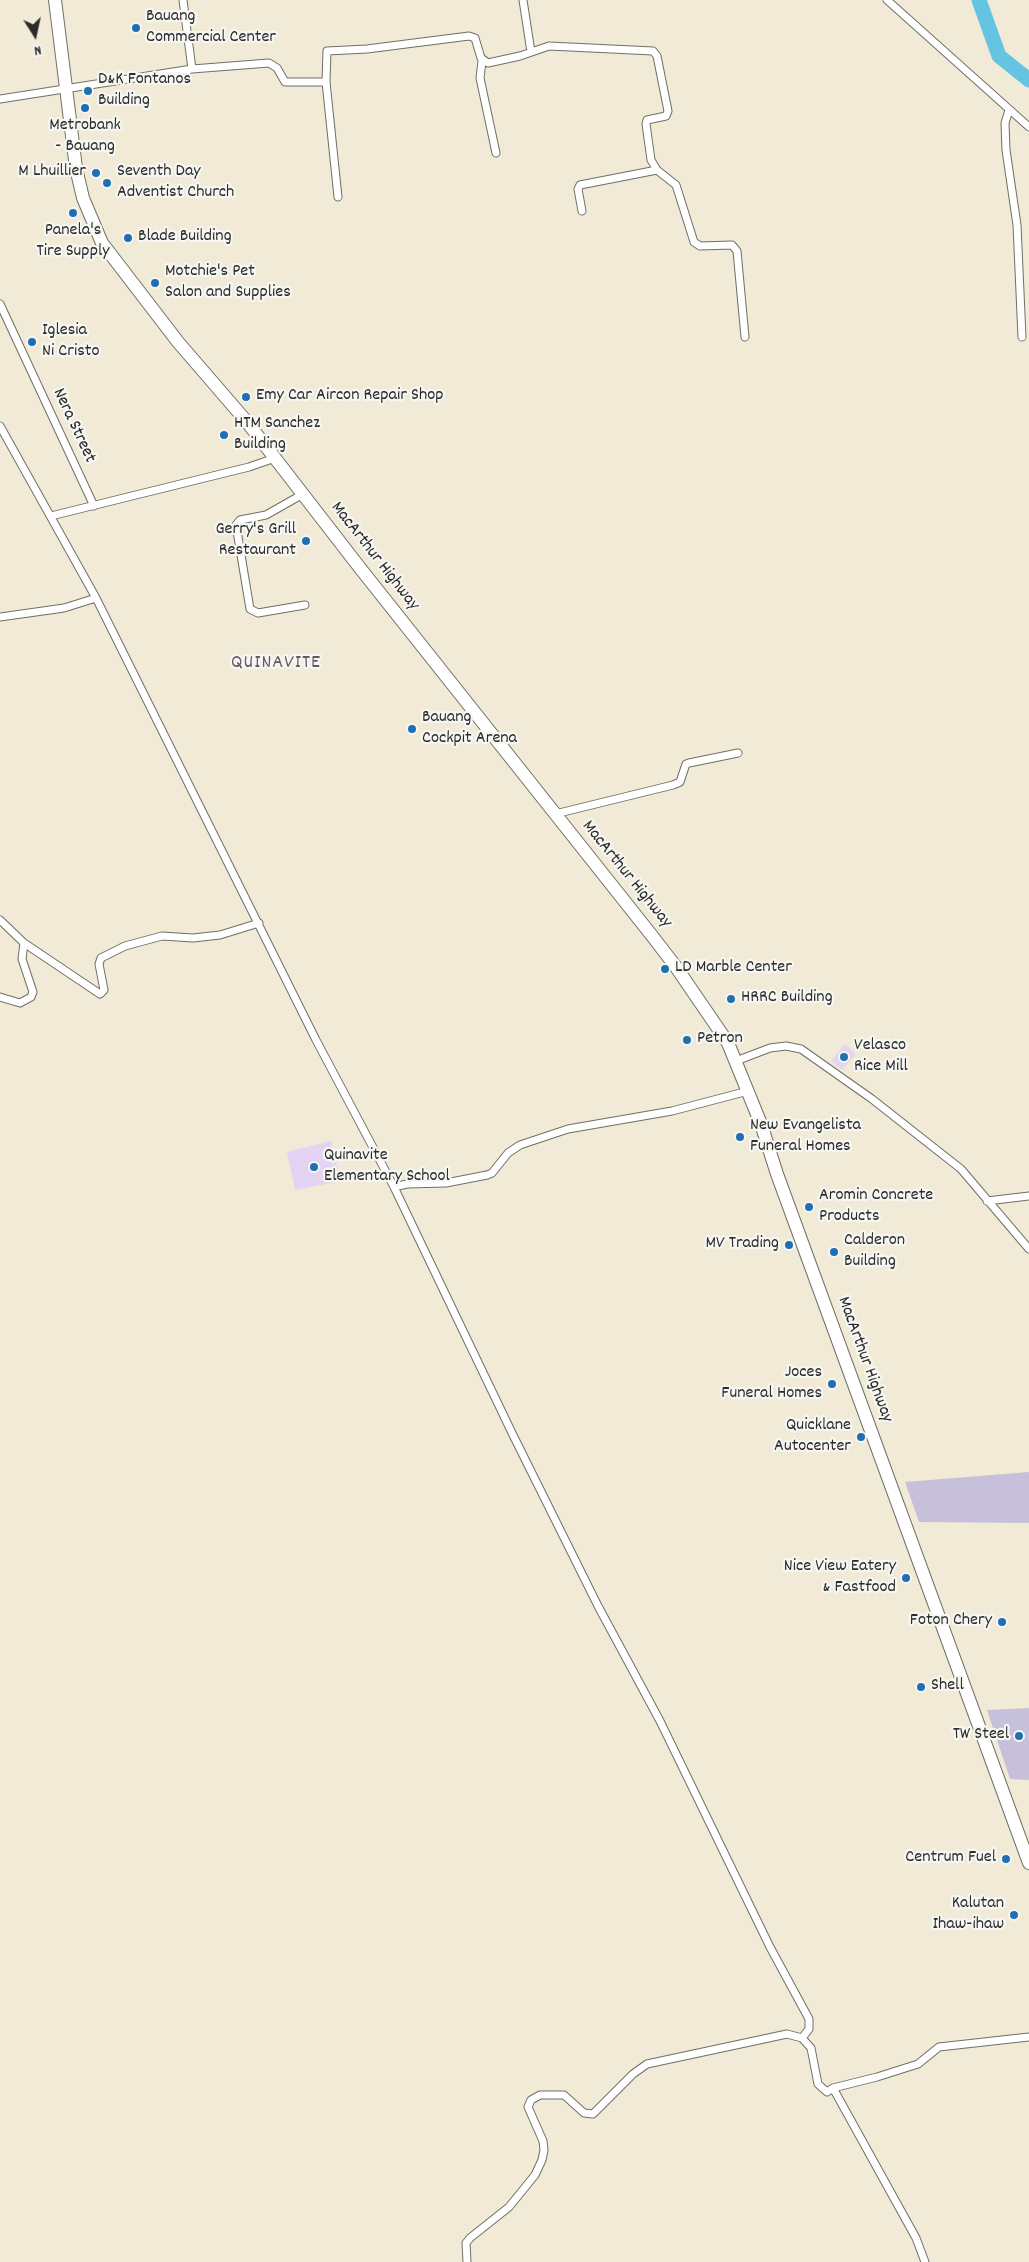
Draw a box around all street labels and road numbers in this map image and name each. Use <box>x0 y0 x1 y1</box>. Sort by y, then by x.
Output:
street label: Nera Street <box>46 385 100 467</box>
street label: MacArthur Highway <box>325 498 423 616</box>
street label: MacArthur Highway <box>576 817 676 933</box>
street label: MacArthur Highway <box>831 1294 897 1426</box>

